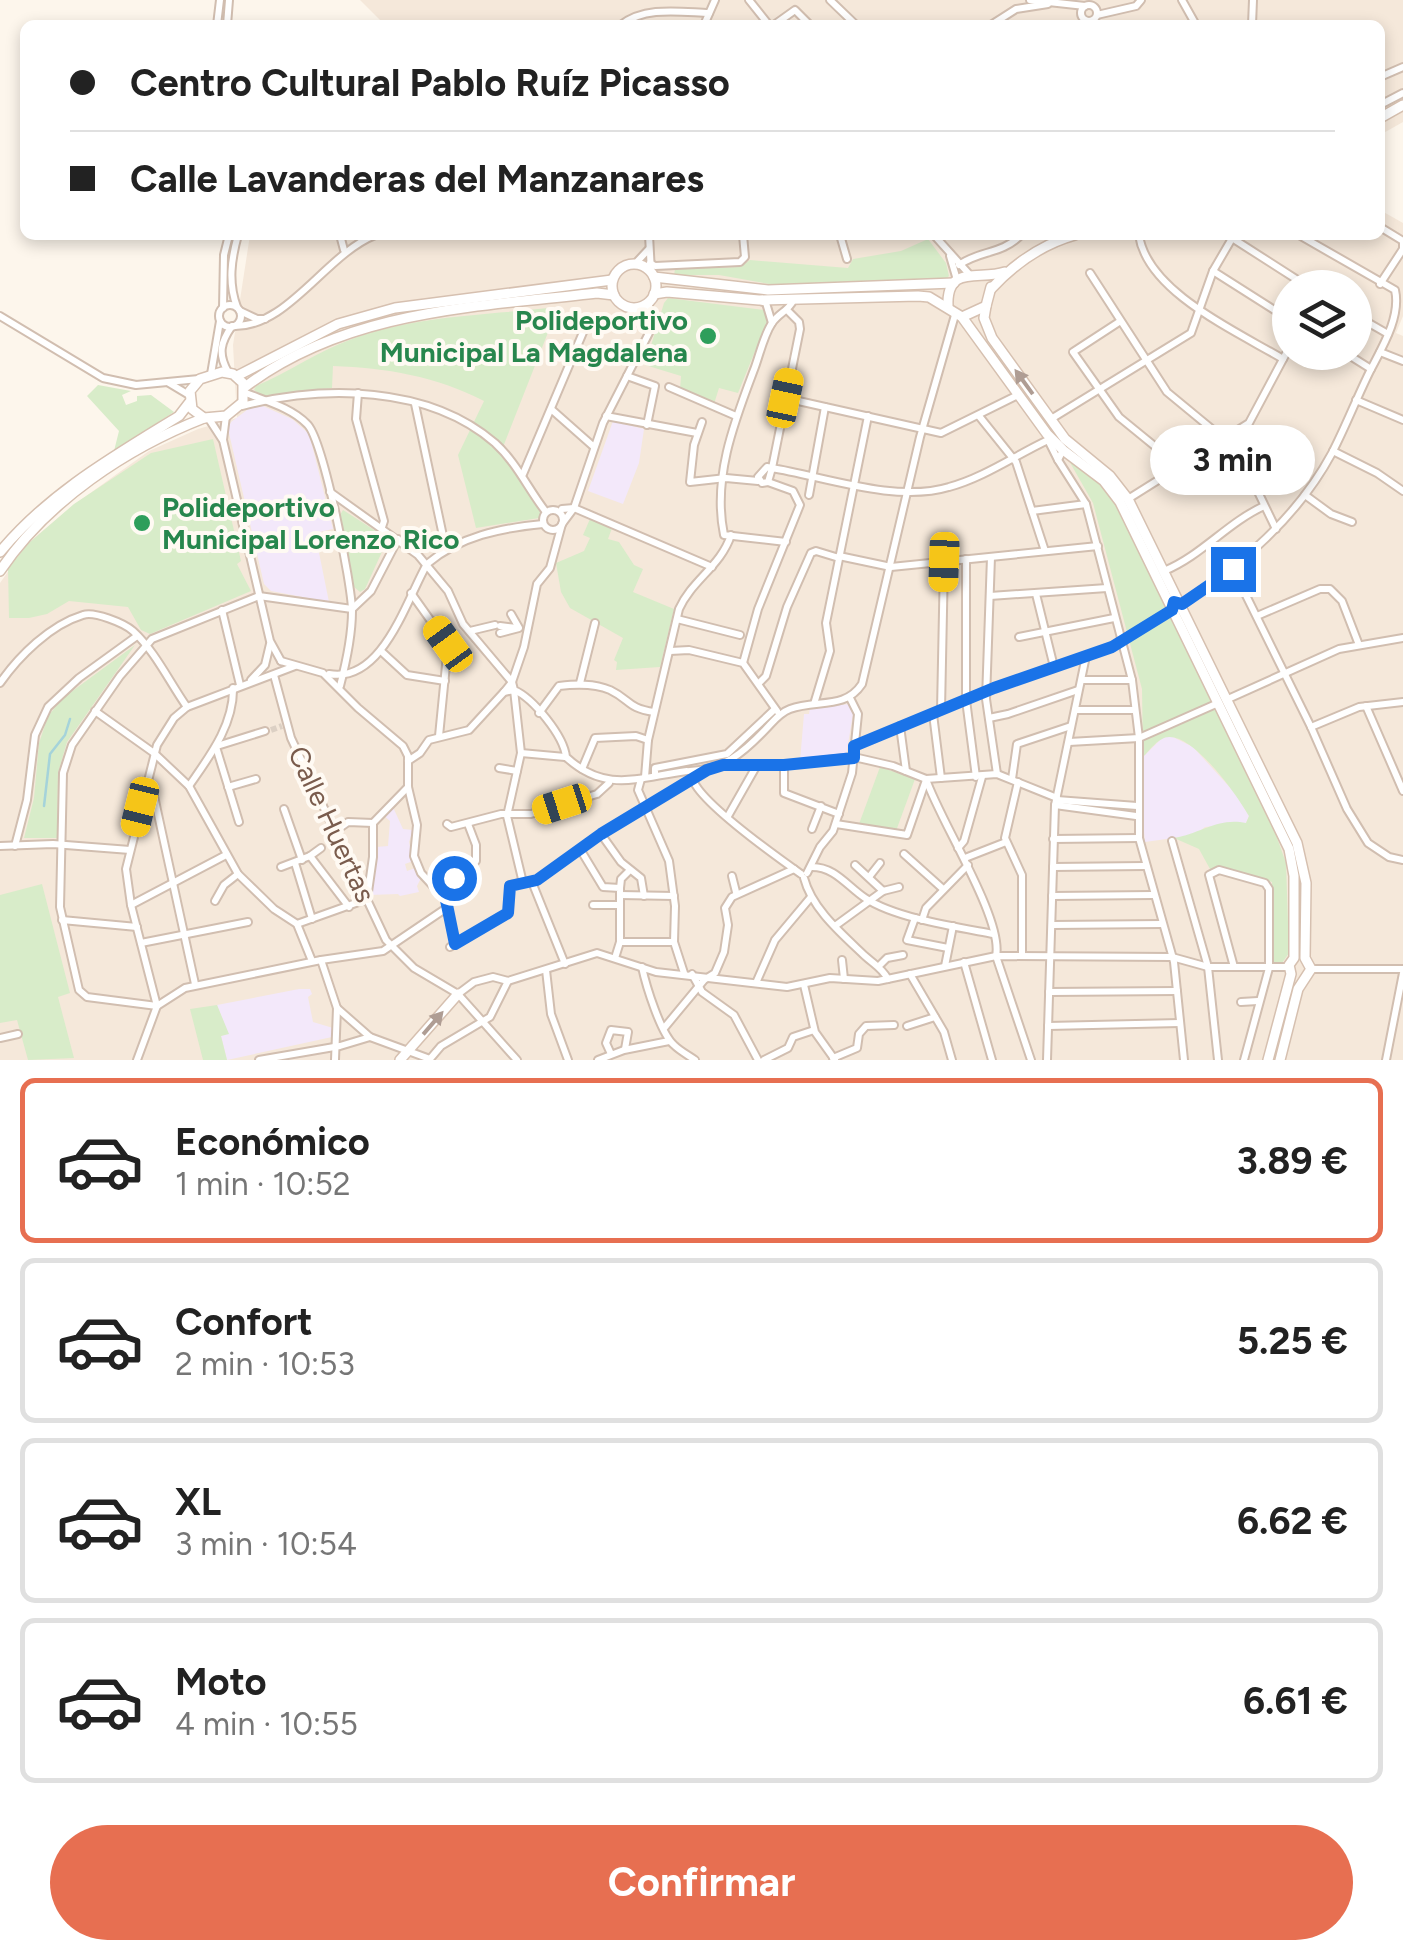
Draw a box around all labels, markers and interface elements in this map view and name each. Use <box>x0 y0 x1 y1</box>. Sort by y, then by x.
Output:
text: Centro Cultural Pablo Ruíz Picasso <box>130 60 730 106</box>
text: Calle Lavanderas del Manzanares <box>130 156 704 202</box>
map controls <box>1272 270 1372 370</box>
button: layers <box>1272 270 1372 370</box>
place label: Polideportivo Municipal La Magdalena <box>380 303 688 369</box>
marker: Polideportivo Municipal La Magdalena <box>697 325 719 347</box>
car <box>764 366 806 430</box>
one-way arrow <box>1014 368 1034 395</box>
callout: 3 min <box>1150 424 1316 494</box>
text: 3 min <box>1193 441 1272 479</box>
place label: Polideportivo Municipal Lorenzo Rico <box>162 490 460 556</box>
marker: Polideportivo Municipal Lorenzo Rico <box>131 512 153 534</box>
car <box>928 531 960 593</box>
route end <box>1211 547 1256 592</box>
car <box>418 611 478 677</box>
street label: Calle Huertas <box>281 741 383 907</box>
car <box>118 774 162 840</box>
car <box>529 780 595 828</box>
route start <box>432 856 477 901</box>
one-way arrow <box>421 1011 443 1036</box>
icon: car <box>55 1116 145 1206</box>
text: Económico <box>175 1119 370 1165</box>
text: 3.89 € <box>1237 1138 1348 1184</box>
text: 1 min · 10:52 <box>175 1165 351 1203</box>
icon: car <box>55 1296 145 1386</box>
text: Confort <box>175 1299 312 1345</box>
text: 5.25 € <box>1237 1318 1348 1364</box>
text: 2 min · 10:53 <box>175 1345 355 1383</box>
icon: car <box>55 1476 145 1566</box>
text: XL <box>175 1479 221 1525</box>
text: 6.62 € <box>1237 1498 1348 1544</box>
text: 3 min · 10:54 <box>175 1525 357 1563</box>
icon: car <box>55 1656 145 1746</box>
text: Moto <box>175 1659 267 1705</box>
text: 6.61 € <box>1243 1678 1348 1724</box>
text: 4 min · 10:55 <box>175 1705 358 1743</box>
button: Confirmar <box>50 1825 1353 1940</box>

